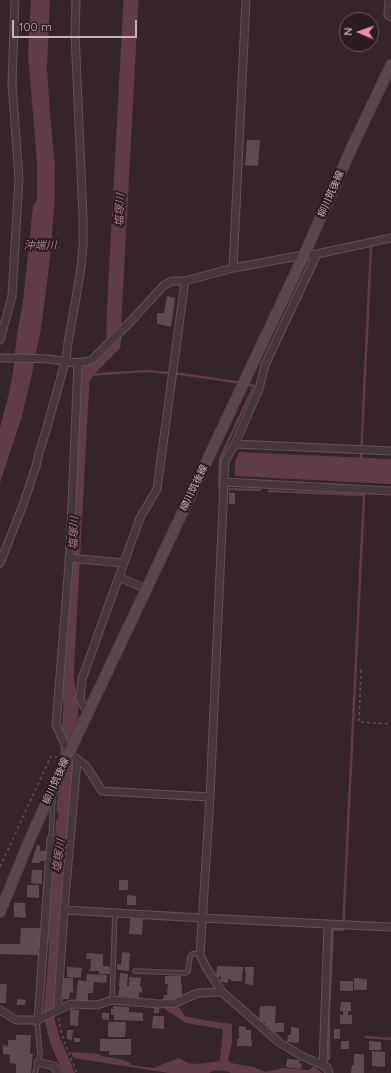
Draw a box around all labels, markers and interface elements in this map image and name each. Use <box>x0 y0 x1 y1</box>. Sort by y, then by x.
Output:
scale bar <box>14 12 139 38</box>
north arrow <box>339 12 379 52</box>
text: 100 m <box>19 19 52 34</box>
text: N <box>341 27 355 36</box>
street label: 柳川筑後線 <box>315 169 347 219</box>
water label: 塩塚川 <box>113 193 127 227</box>
water label: 沖端川 <box>24 239 56 253</box>
street label: 柳川筑後線 <box>178 463 210 513</box>
water label: 塩塚川 <box>67 516 81 550</box>
street label: 柳川筑後線 <box>40 756 72 806</box>
water label: 塩塚川 <box>50 839 68 873</box>

